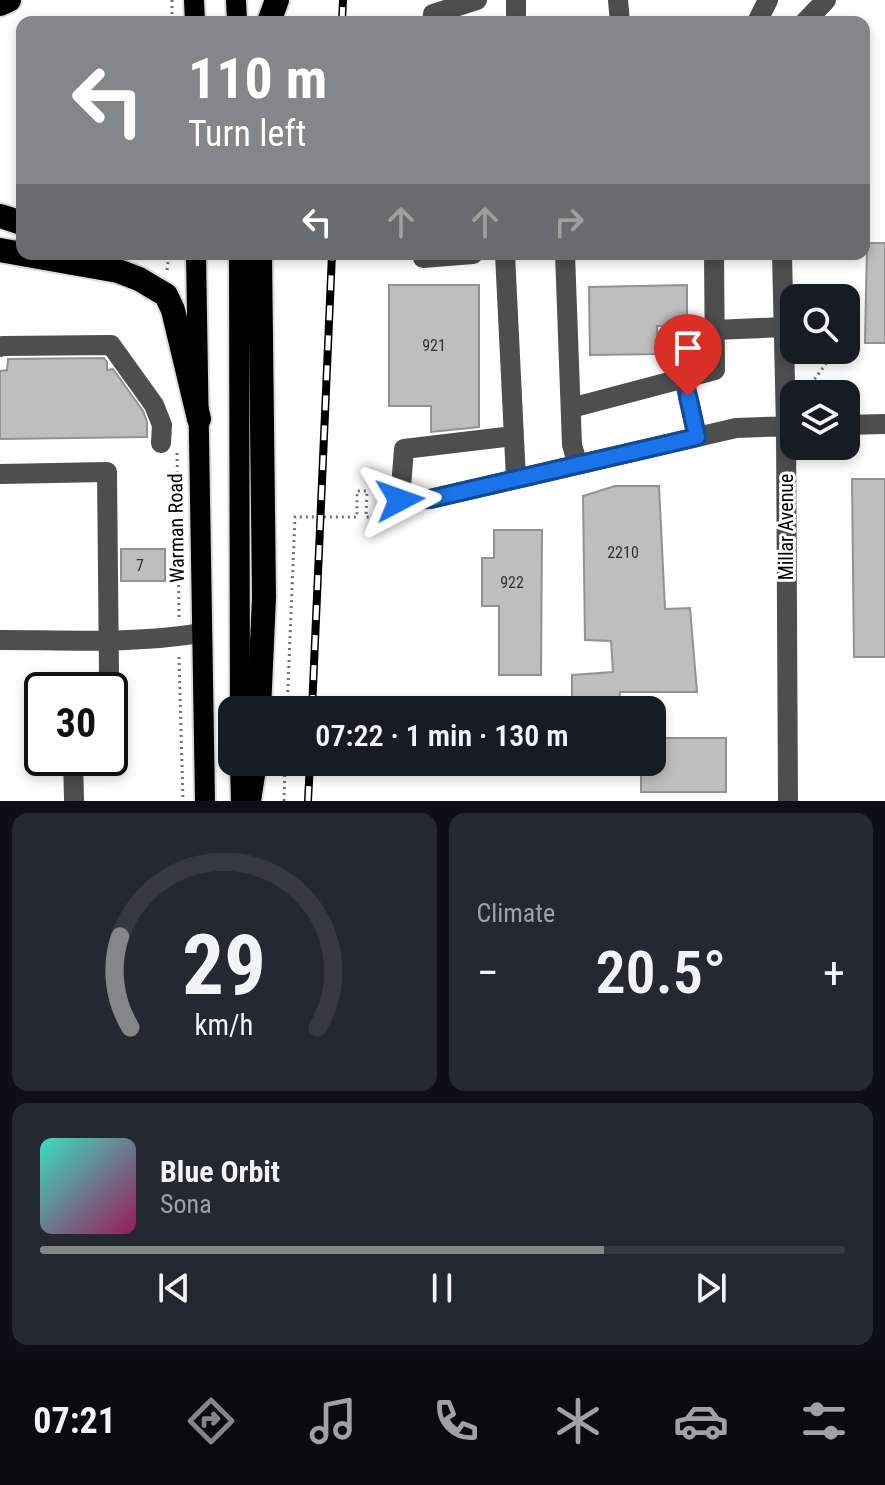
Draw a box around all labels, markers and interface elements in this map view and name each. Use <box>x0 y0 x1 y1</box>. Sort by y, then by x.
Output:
text: 110 m <box>188 46 327 112</box>
icon: left <box>56 48 160 152</box>
text: Turn left <box>188 113 306 155</box>
icon: left <box>295 200 339 244</box>
icon: ahead <box>379 200 423 244</box>
icon: ahead <box>463 200 507 244</box>
icon: right <box>547 200 591 244</box>
map controls <box>780 284 860 460</box>
button: search <box>780 284 860 364</box>
pin <box>654 314 722 396</box>
icon: arrive <box>666 326 710 370</box>
house number: 921 <box>422 336 446 355</box>
button: layers <box>780 380 860 460</box>
position arrow <box>358 458 442 542</box>
street label: Warman Road <box>163 473 189 583</box>
street label: Millar Avenue <box>774 474 798 580</box>
house number: 2210 <box>607 543 639 562</box>
house number: 7 <box>136 556 144 575</box>
house number: 922 <box>500 573 524 592</box>
speed limit sign: 30 <box>24 672 128 776</box>
text: 07:22 · 1 min · 130 m <box>315 718 569 753</box>
text: Climate <box>477 898 555 928</box>
text: 29 <box>182 917 266 1014</box>
text: 20.5° <box>595 937 726 1008</box>
text: − <box>477 947 499 999</box>
text: + <box>823 947 845 999</box>
text: km/h <box>195 1008 254 1042</box>
text: Blue Orbit <box>160 1154 280 1189</box>
text: Sona <box>160 1189 212 1219</box>
icon: previous <box>152 1266 196 1310</box>
icon: pause <box>420 1266 464 1310</box>
icon: next <box>689 1266 733 1310</box>
icon: directions <box>183 1393 239 1449</box>
icon: music <box>305 1393 361 1449</box>
icon: phone <box>428 1393 484 1449</box>
icon: climate <box>550 1393 606 1449</box>
icon: car <box>673 1393 729 1449</box>
icon: filters <box>796 1393 852 1449</box>
text: 07:21 <box>33 1400 116 1442</box>

